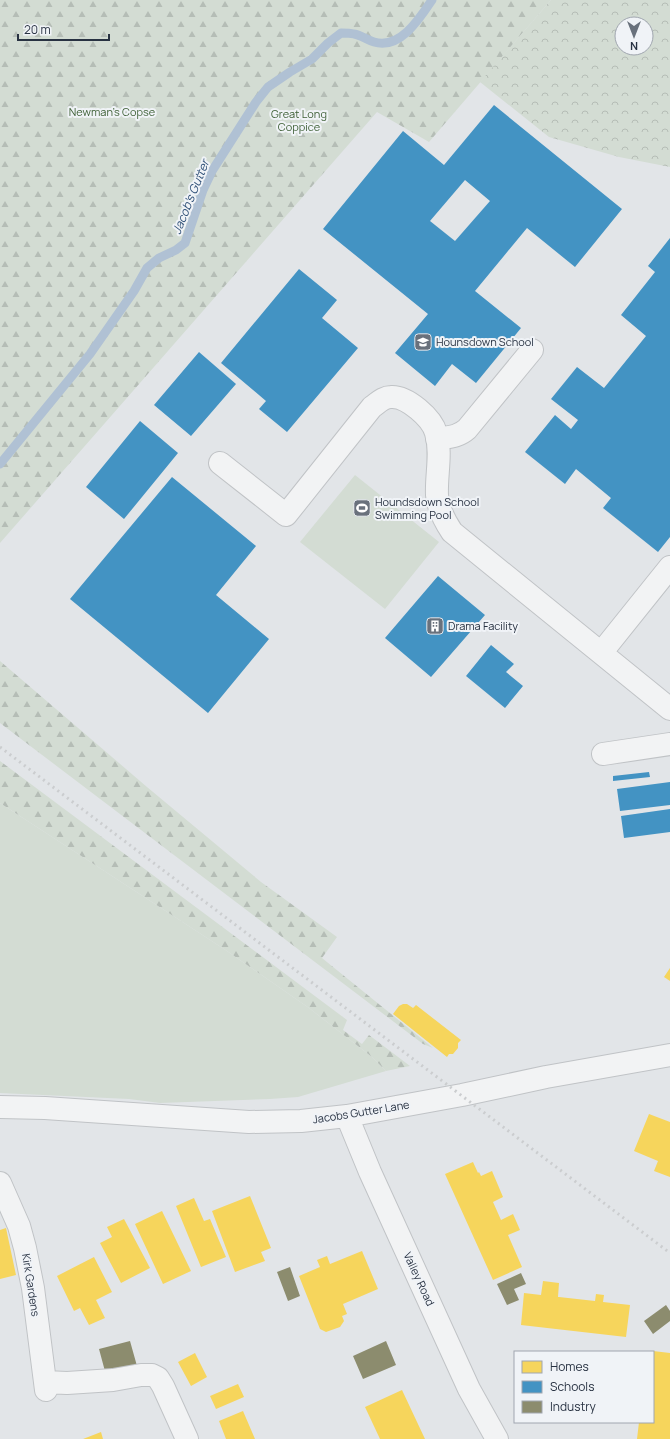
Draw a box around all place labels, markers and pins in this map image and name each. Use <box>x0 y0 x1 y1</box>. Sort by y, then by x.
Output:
school or university icon: Hounsdown School <box>413 332 433 352</box>
place label: Hounsdown School <box>436 334 534 349</box>
place label: Houndsdown School Swimming Pool <box>375 494 479 522</box>
sports icon: Houndsdown School Swimming Pool <box>352 498 372 518</box>
building icon: Drama Facility <box>425 616 445 636</box>
place label: Drama Facility <box>448 618 518 633</box>

